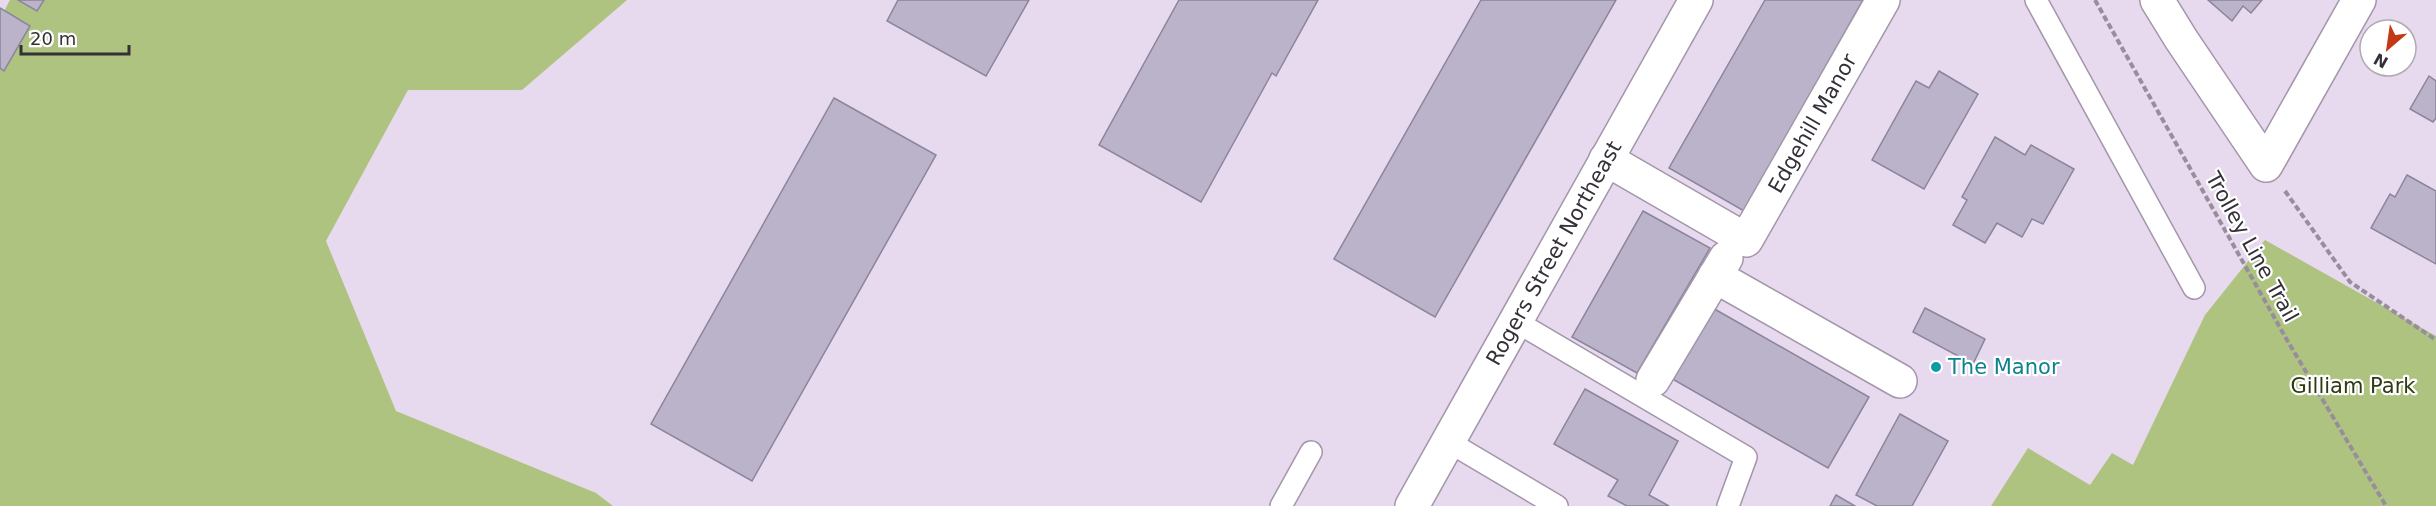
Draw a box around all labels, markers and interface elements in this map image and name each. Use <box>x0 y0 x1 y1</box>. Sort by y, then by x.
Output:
scale bar <box>21 18 129 56</box>
north arrow <box>2358 18 2418 78</box>
text: 20 m <box>30 28 76 49</box>
street label: Edgehill Manor <box>1763 49 1862 197</box>
text: N <box>2371 49 2391 72</box>
street label: Rogers Street Northeast <box>1481 137 1626 369</box>
street label: Trolley Line Trail <box>2200 167 2303 326</box>
place label: The Manor <box>1947 355 2060 379</box>
marker: The Manor <box>1929 360 1943 374</box>
park label: Gilliam Park <box>2291 374 2416 398</box>

